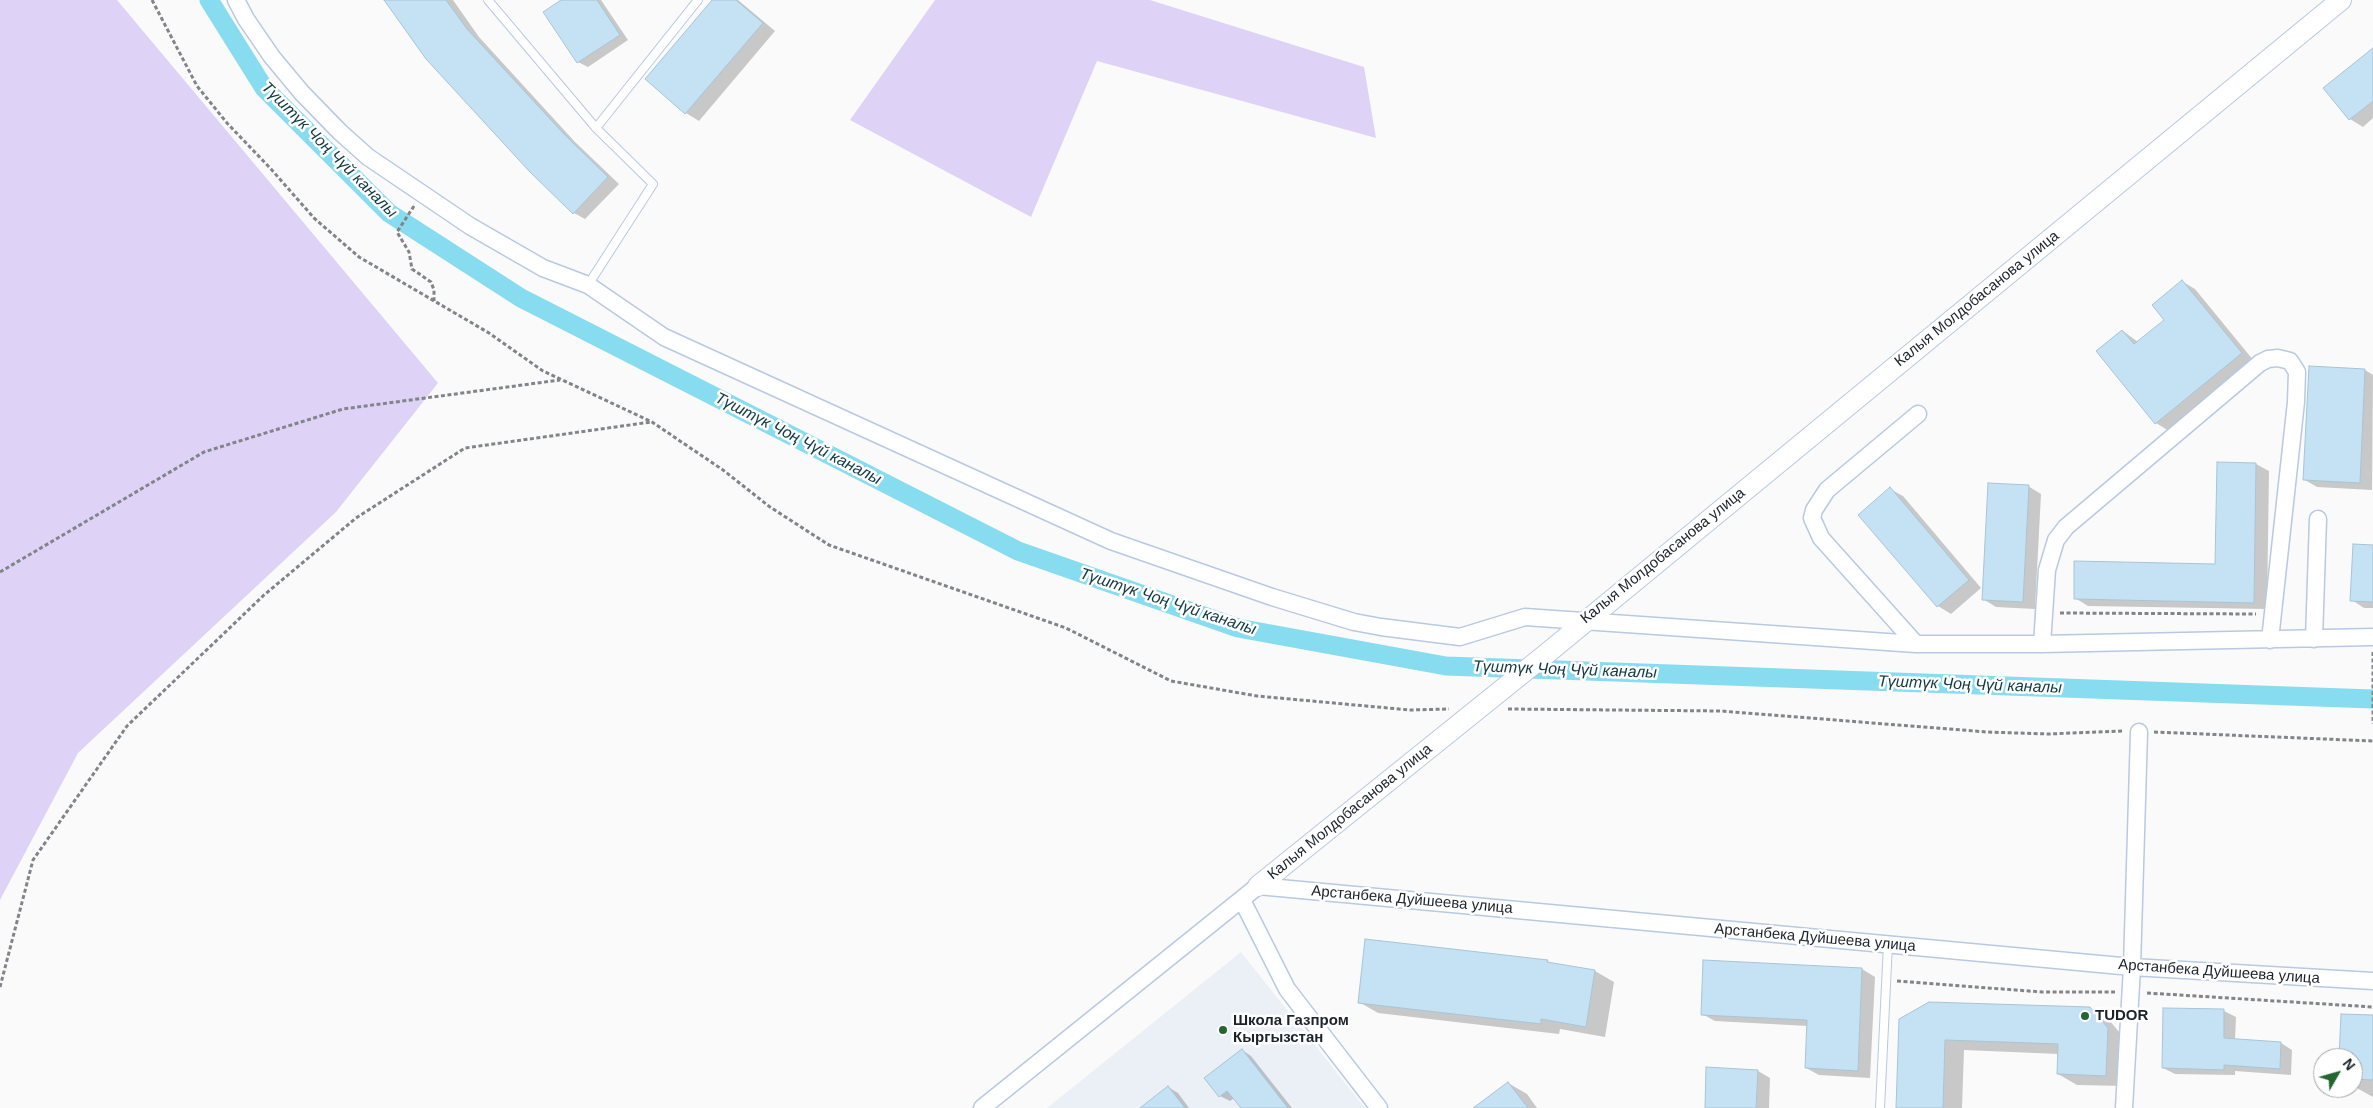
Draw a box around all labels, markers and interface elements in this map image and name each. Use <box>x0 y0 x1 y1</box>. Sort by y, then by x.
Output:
water label: Түштүк Чоң Чүй каналы <box>257 78 401 222</box>
street label: Калыя Молдобасанова улица <box>1891 227 2063 371</box>
water label: Түштүк Чоң Чүй каналы <box>712 389 884 489</box>
street label: Калыя Молдобасанова улица <box>1577 484 1749 628</box>
water label: Түштүк Чоң Чүй каналы <box>1077 564 1259 640</box>
water label: Түштүк Чоң Чүй каналы <box>1473 657 1657 683</box>
water label: Түштүк Чоң Чүй каналы <box>1878 672 2062 698</box>
street label: Калыя Молдобасанова улица <box>1264 740 1436 884</box>
street label: Арстанбека Дуйшеева улица <box>1311 882 1513 918</box>
street label: Арстанбека Дуйшеева улица <box>1714 920 1916 956</box>
street label: Арстанбека Дуйшеева улица <box>2118 956 2320 988</box>
place label: TUDOR <box>2095 1007 2148 1025</box>
marker: TUDOR <box>2079 1010 2091 1022</box>
place label: Школа Газпром Кыргызстан <box>1233 1012 1349 1047</box>
marker: Школа Газпром Кыргызстан <box>1217 1024 1229 1036</box>
north arrow <box>2313 1048 2363 1098</box>
text: N <box>2340 1055 2358 1073</box>

